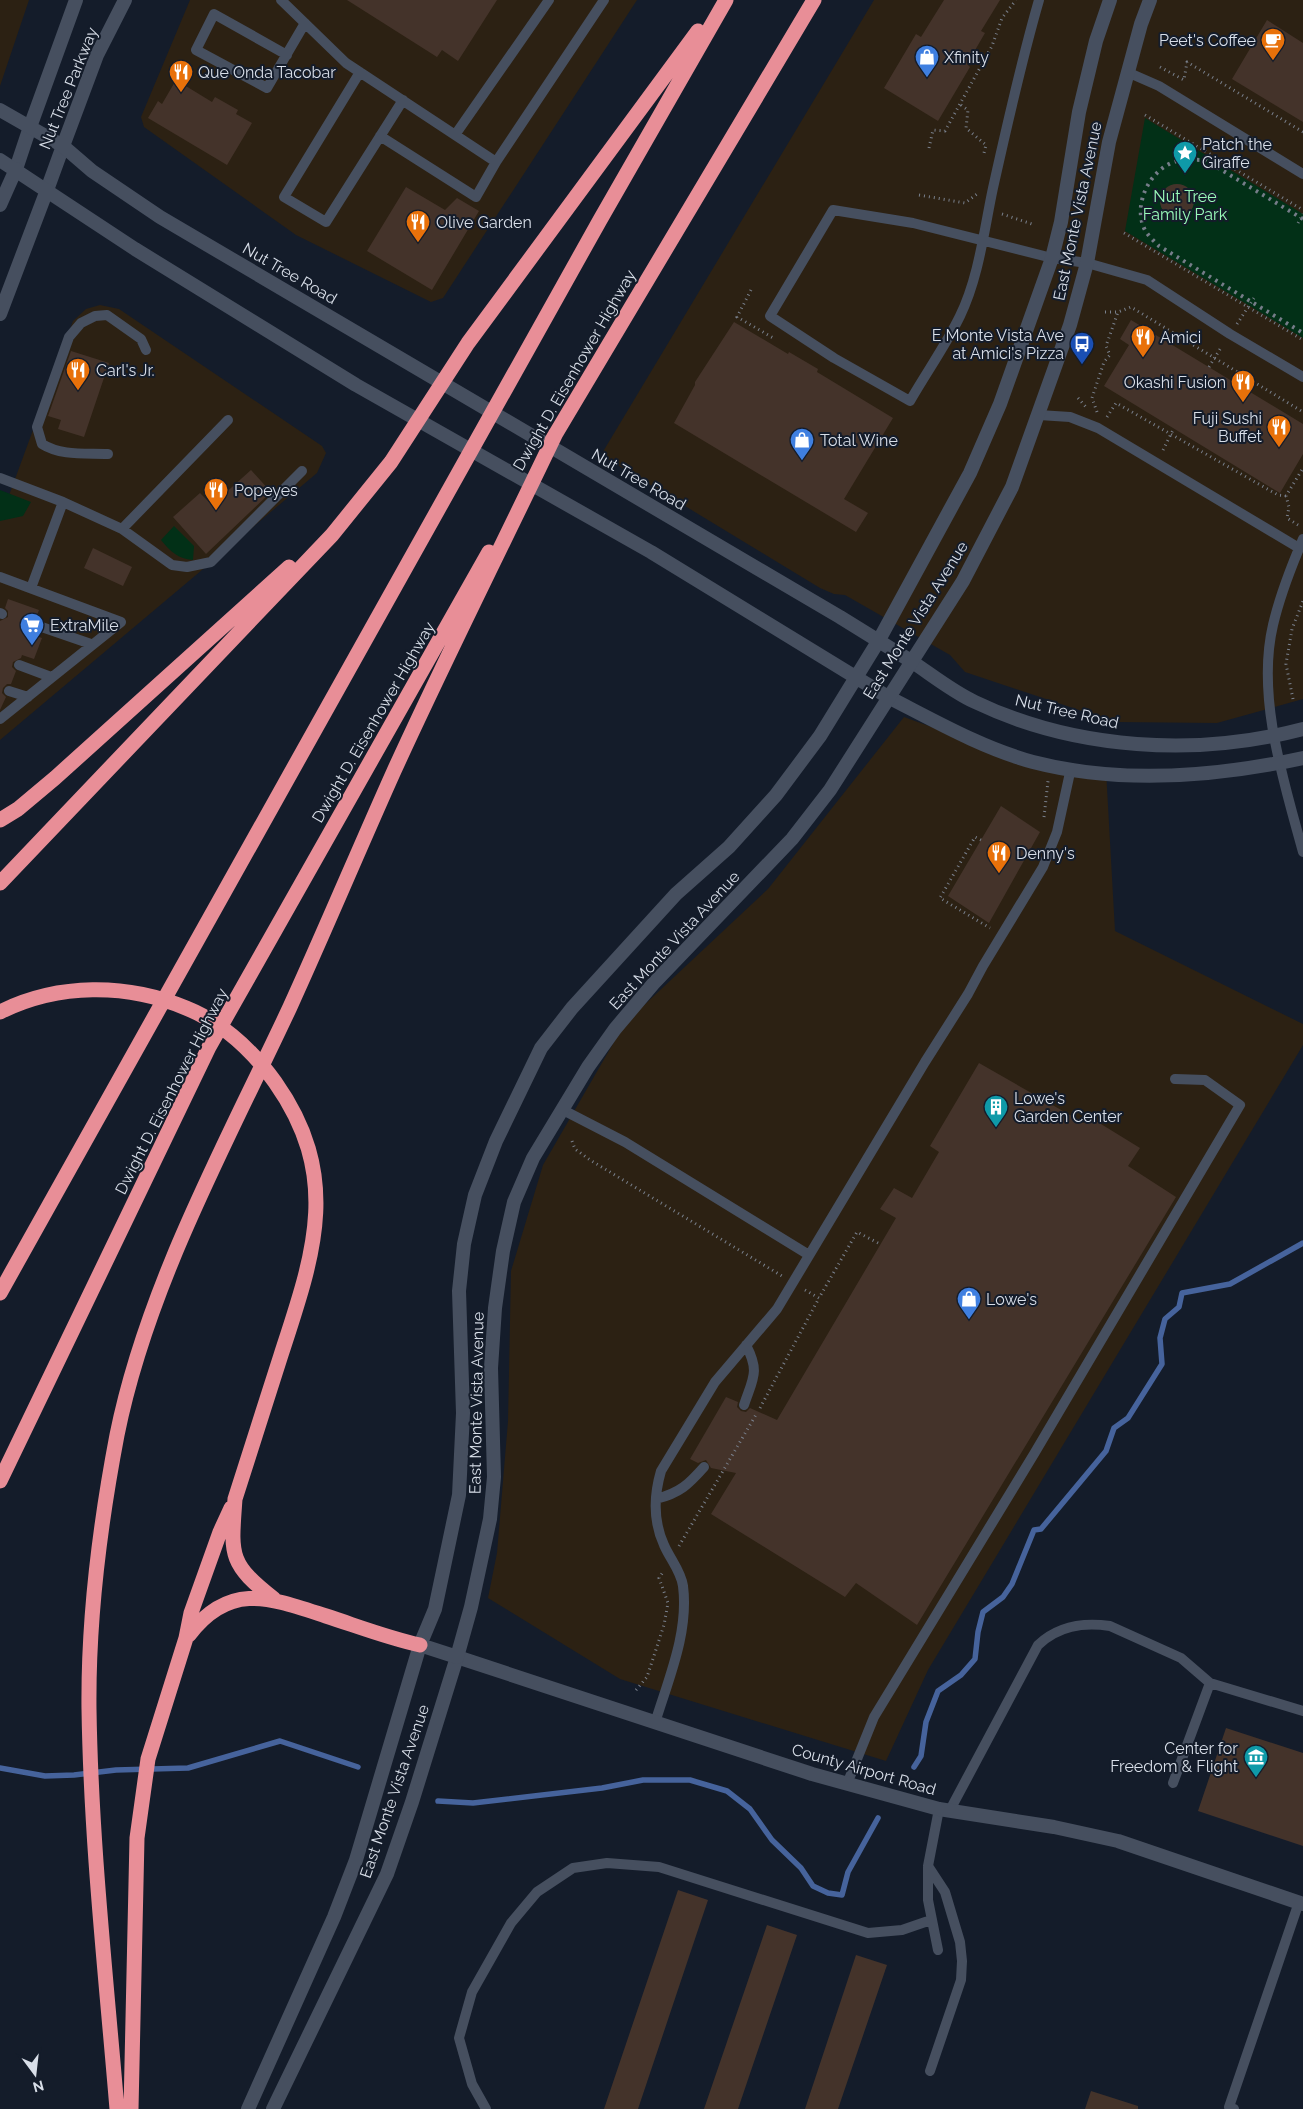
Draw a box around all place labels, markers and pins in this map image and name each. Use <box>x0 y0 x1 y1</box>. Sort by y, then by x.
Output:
cafe icon: Peet's Coffee <box>1260 27 1286 61</box>
place label: Peet's Coffee <box>1159 31 1256 50</box>
shop icon: Xfinity <box>914 44 940 78</box>
place label: Xfinity <box>944 48 989 67</box>
restaurant icon: Que Onda Tacobar <box>168 59 194 93</box>
place label: Que Onda Tacobar <box>198 63 336 82</box>
place label: Patch the Giraffe <box>1202 135 1272 172</box>
place icon: Patch the Giraffe <box>1172 140 1198 174</box>
restaurant icon: Olive Garden <box>405 209 431 243</box>
place label: Olive Garden <box>436 213 532 232</box>
restaurant icon: Amici <box>1130 324 1156 358</box>
place label: E Monte Vista Ave at Amici's Pizza <box>932 326 1064 363</box>
place label: Amici <box>1160 328 1201 347</box>
bus stop icon: E Monte Vista Ave at Amici's Pizza <box>1069 331 1095 365</box>
restaurant icon: Carl's Jr. <box>65 357 91 391</box>
place label: Carl's Jr. <box>96 361 155 380</box>
restaurant icon: Okashi Fusion <box>1230 369 1256 403</box>
place label: Okashi Fusion <box>1124 373 1226 392</box>
place label: Fuji Sushi Buffet <box>1193 409 1263 446</box>
restaurant icon: Fuji Sushi Buffet <box>1266 414 1292 448</box>
shop icon: Total Wine <box>789 427 815 461</box>
place label: Total Wine <box>820 431 898 450</box>
restaurant icon: Popeyes <box>203 477 229 511</box>
place label: Popeyes <box>234 481 298 500</box>
supermarket icon: ExtraMile <box>19 612 45 646</box>
place label: ExtraMile <box>50 616 119 635</box>
restaurant icon: Denny's <box>986 840 1012 874</box>
place label: Denny's <box>1016 844 1075 863</box>
place label: Lowe's Garden Center <box>1014 1089 1123 1126</box>
building icon: Lowe's Garden Center <box>983 1094 1009 1128</box>
shop icon: Lowe's <box>956 1286 982 1320</box>
place label: Lowe's <box>986 1290 1037 1309</box>
place label: Center for Freedom & Flight <box>1110 1739 1239 1776</box>
museum icon: Center for Freedom & Flight <box>1243 1744 1269 1778</box>

